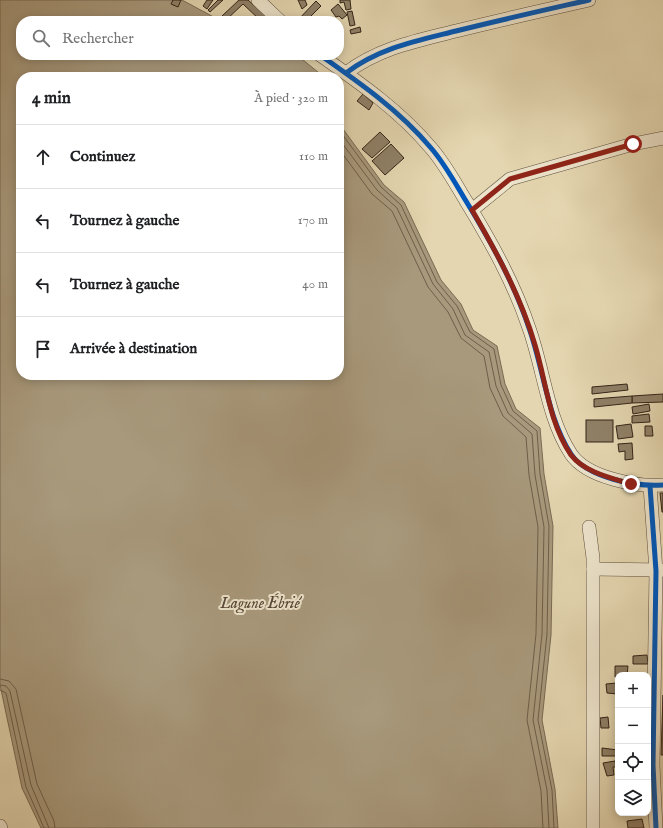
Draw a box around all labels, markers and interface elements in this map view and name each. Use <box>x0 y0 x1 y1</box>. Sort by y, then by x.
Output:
search box <box>16 16 344 60</box>
icon: search <box>30 27 52 49</box>
text: Rechercher <box>62 29 134 48</box>
text: 4 min <box>32 88 71 109</box>
text: À pied · 320 m <box>254 90 328 107</box>
route start <box>624 135 642 153</box>
icon: ahead <box>32 146 54 168</box>
text: Continuez <box>70 147 135 166</box>
text: 110 m <box>299 148 328 165</box>
icon: left <box>32 210 54 232</box>
text: Tournez à gauche <box>70 211 179 230</box>
text: 170 m <box>298 212 328 229</box>
icon: left <box>32 274 54 296</box>
text: Tournez à gauche <box>70 275 179 294</box>
text: 40 m <box>302 276 328 293</box>
icon: arrive <box>32 338 54 360</box>
text: Arrivée à destination <box>70 339 197 358</box>
route end <box>622 475 640 493</box>
water label: Lagune Ébrié <box>219 593 302 614</box>
map controls <box>615 672 651 816</box>
button: + <box>615 672 651 708</box>
button: − <box>615 708 651 744</box>
button: locate <box>615 744 651 780</box>
button: layers <box>615 780 651 816</box>

